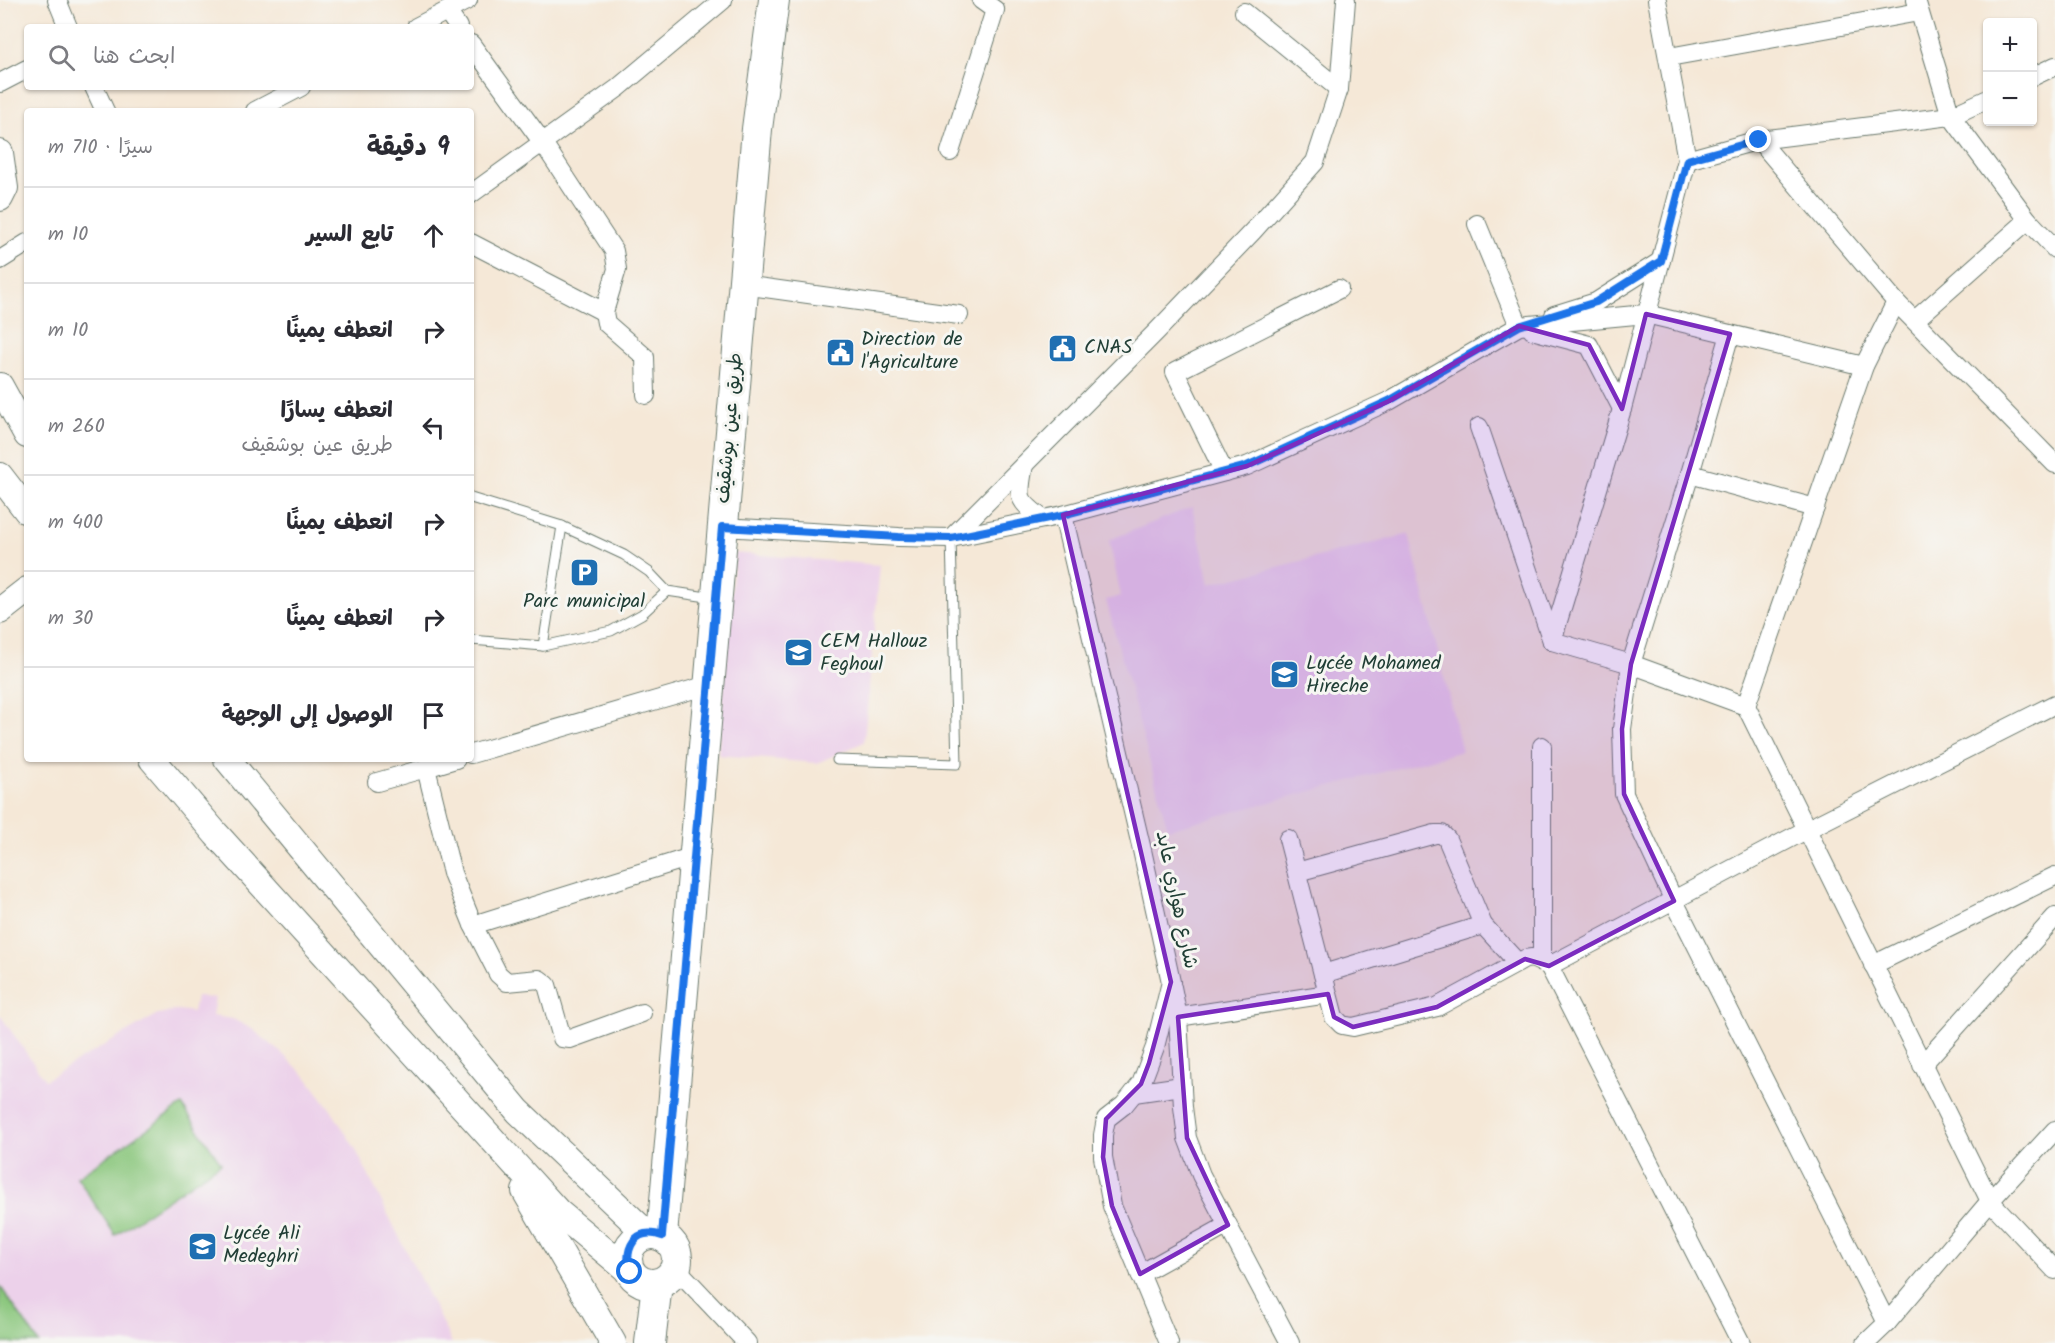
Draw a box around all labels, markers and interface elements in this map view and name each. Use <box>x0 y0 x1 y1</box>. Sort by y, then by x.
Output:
map controls <box>1983 18 2037 126</box>
button: + <box>1983 18 2037 72</box>
search box <box>24 24 474 90</box>
text: ابحث هنا <box>93 40 175 75</box>
icon: search <box>45 41 78 74</box>
button: − <box>1983 72 2037 126</box>
route end <box>1745 126 1771 152</box>
text: 9 دقيقة <box>367 127 450 169</box>
text: سيرًا · 710 m <box>48 132 153 164</box>
text: تابع السير <box>306 218 393 253</box>
text: 10 m <box>48 219 88 251</box>
icon: ahead <box>417 219 450 252</box>
text: انعطف يمينًا <box>286 314 393 349</box>
text: 10 m <box>48 315 88 347</box>
icon: right <box>417 315 450 348</box>
place label: Direction de l'Agriculture <box>861 324 962 379</box>
public building icon: CNAS <box>1047 332 1079 364</box>
place label: CNAS <box>1084 332 1133 364</box>
public building icon: Direction de l'Agriculture <box>824 336 856 368</box>
street label: طريق عين بوشقيف <box>707 351 753 505</box>
text: انعطف يسارًا <box>281 394 393 429</box>
text: 260 m <box>48 411 105 443</box>
icon: left <box>417 411 450 444</box>
text: طريق عين بوشقيف <box>242 430 393 462</box>
text: انعطف يمينًا <box>286 506 393 541</box>
text: 400 m <box>48 507 103 539</box>
icon: right <box>417 507 450 540</box>
parking icon: Parc municipal <box>568 556 600 588</box>
place label: Parc municipal <box>523 586 645 618</box>
text: انعطف يمينًا <box>286 602 393 637</box>
text: 30 m <box>48 603 93 635</box>
icon: right <box>417 603 450 636</box>
place label: CEM Hallouz Feghoul <box>820 626 928 681</box>
school or university icon: CEM Hallouz Feghoul <box>783 637 815 669</box>
place label: Lycée Mohamed Hireche <box>1306 648 1442 703</box>
school or university icon: Lycée Mohamed Hireche <box>1269 659 1301 691</box>
text: الوصول إلى الوجهة <box>221 698 393 733</box>
icon: arrive <box>417 699 450 732</box>
street label: شارع هواري عابد <box>1146 828 1206 972</box>
place label: Lycée Ali Medeghri <box>223 1218 301 1273</box>
school or university icon: Lycée Ali Medeghri <box>186 1230 218 1262</box>
route start <box>616 1258 642 1284</box>

